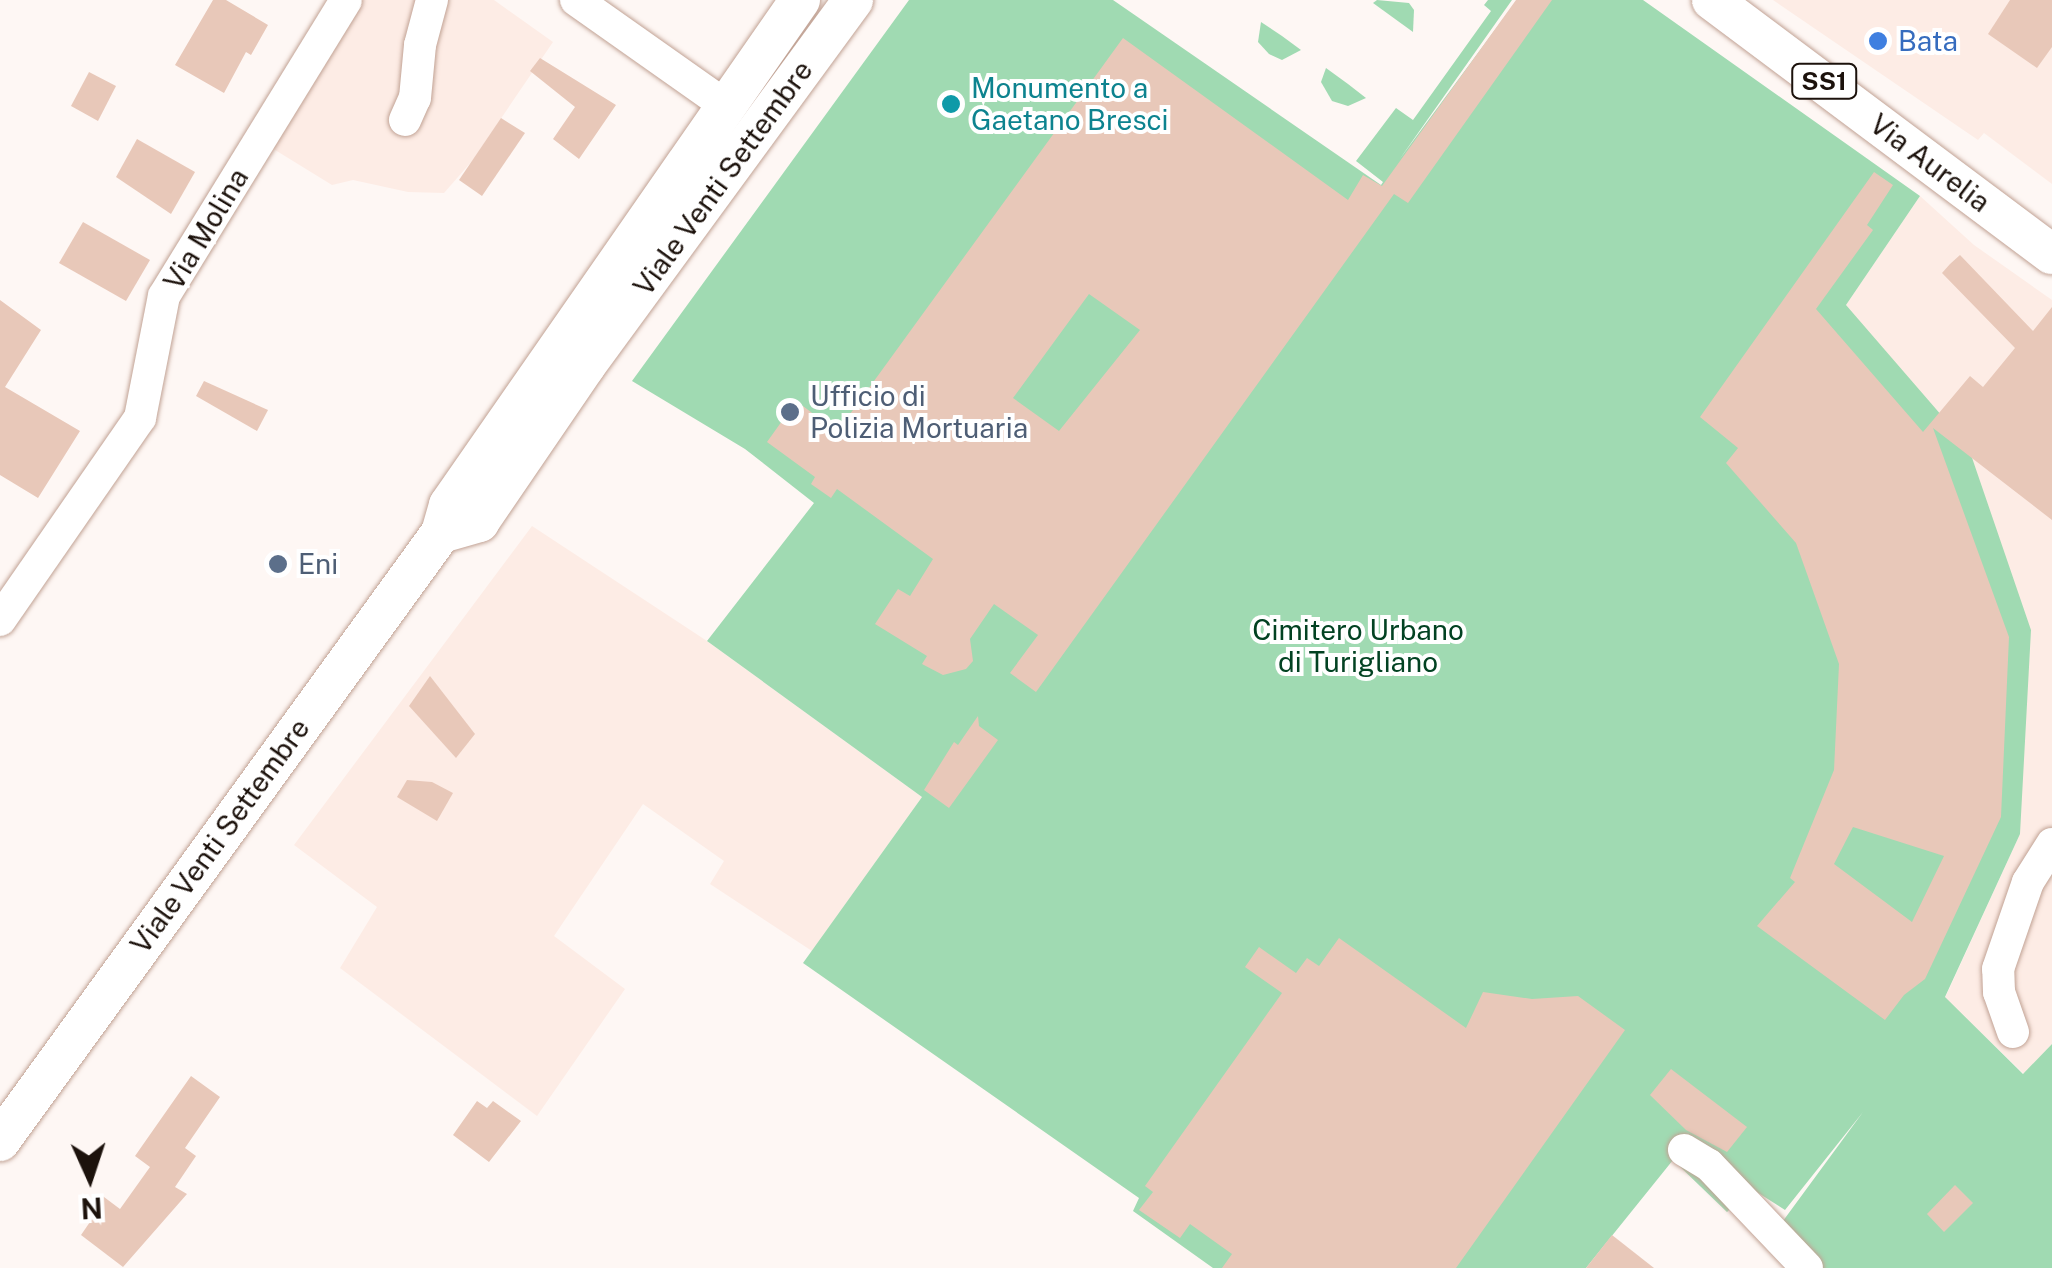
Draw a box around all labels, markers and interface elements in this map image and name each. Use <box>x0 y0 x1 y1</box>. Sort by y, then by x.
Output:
place label: Bata <box>1898 24 1958 58</box>
marker: Bata <box>1867 30 1889 52</box>
street label: Viale Venti Settembre <box>626 54 820 302</box>
road number: SS1 <box>1789 61 1859 101</box>
place label: Monumento a Gaetano Bresci <box>971 71 1169 137</box>
marker: Monumento a Gaetano Bresci <box>940 93 962 115</box>
street label: Via Aurelia <box>1863 107 1997 219</box>
street label: Via Molina <box>157 162 255 296</box>
place label: Ufficio di Polizia Mortuaria <box>810 379 1028 445</box>
marker: Ufficio di Polizia Mortuaria <box>779 401 801 423</box>
place label: Eni <box>298 547 338 581</box>
marker: Eni <box>267 553 289 575</box>
park label: Cimitero Urbano di Turigliano <box>1252 613 1464 679</box>
street label: Viale Venti Settembre <box>123 712 317 960</box>
north arrow <box>40 1128 140 1228</box>
text: N <box>80 1191 103 1226</box>

